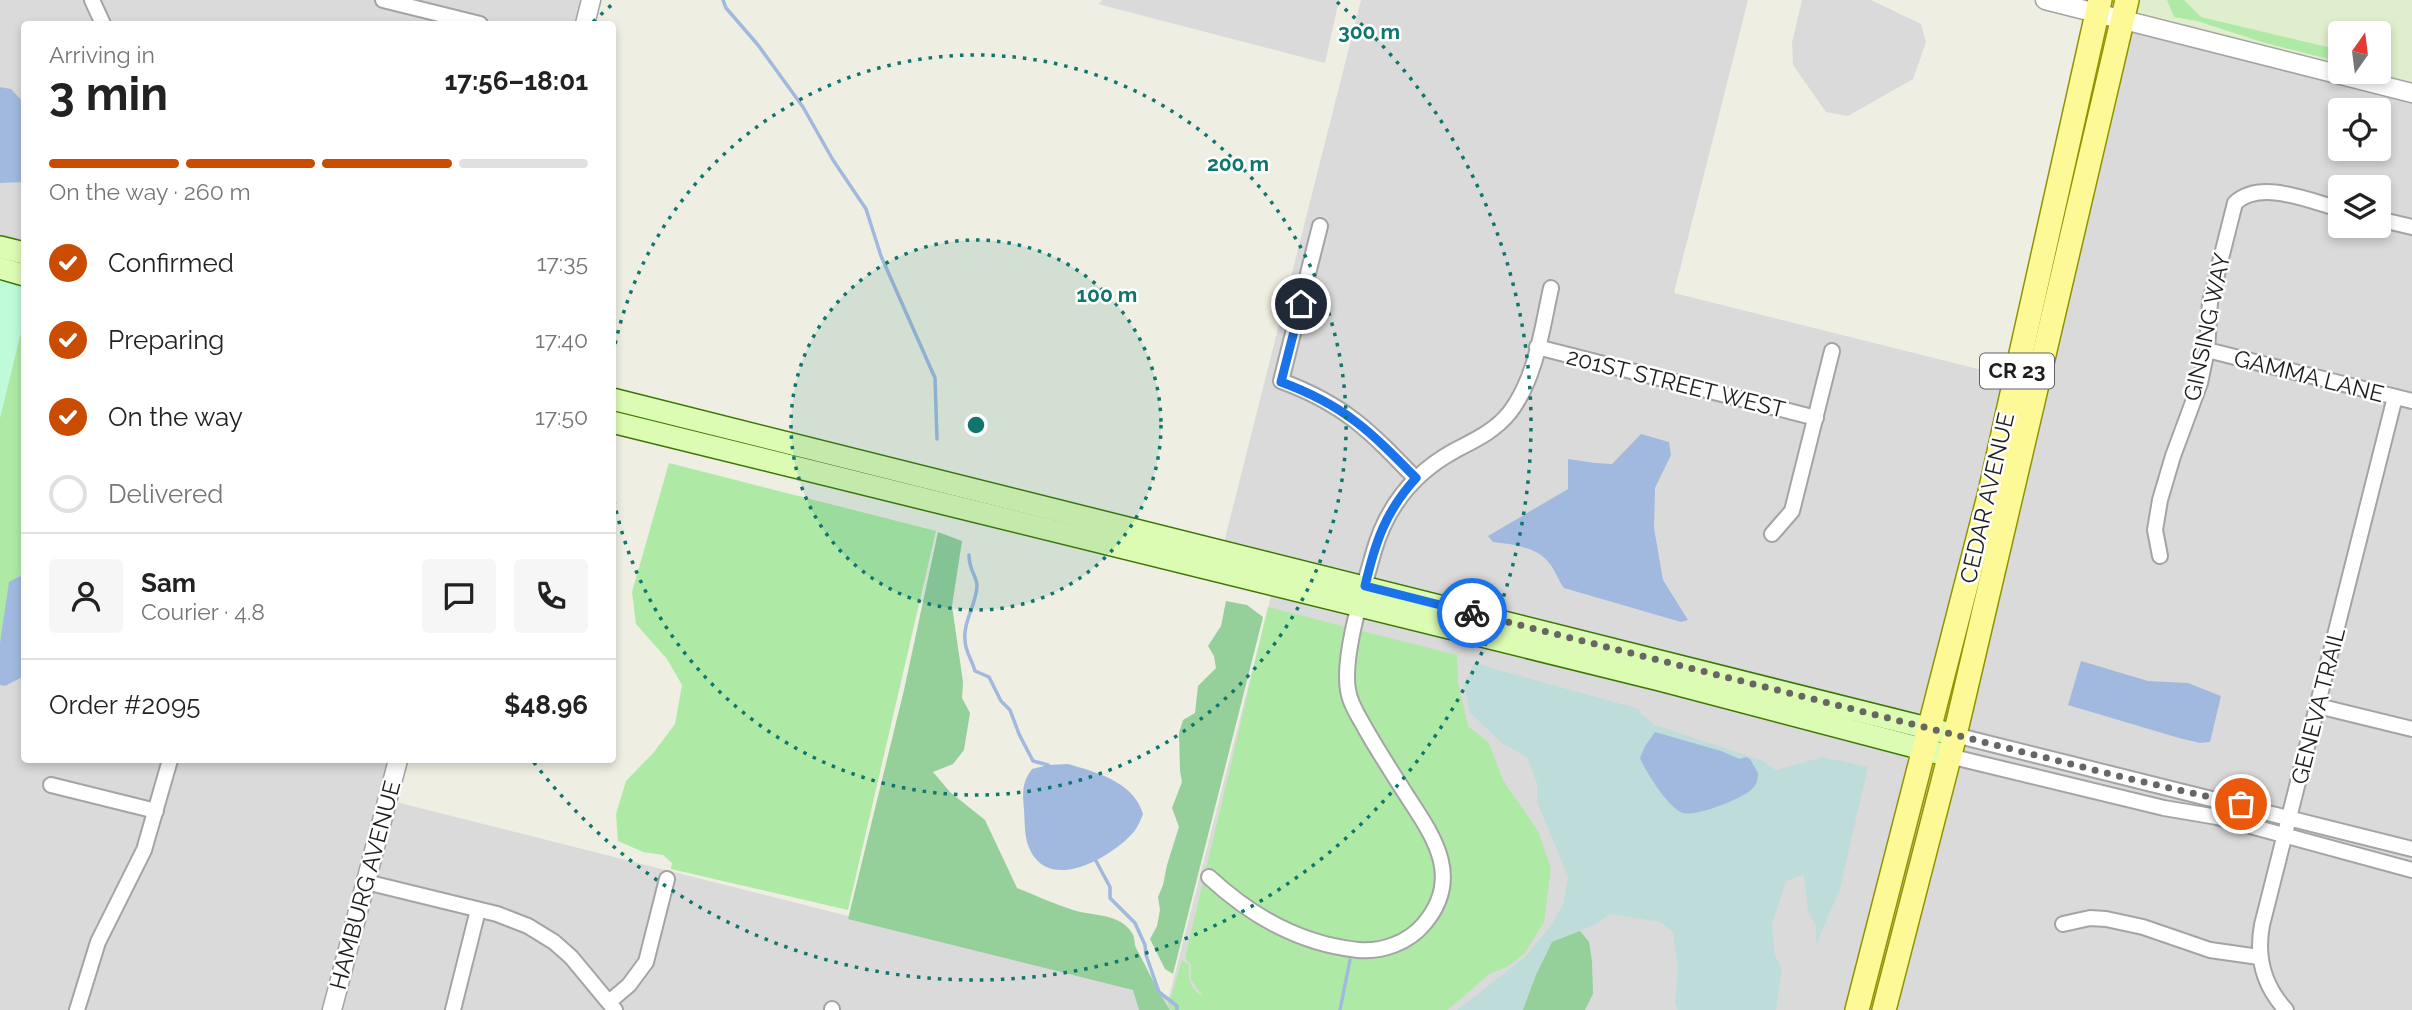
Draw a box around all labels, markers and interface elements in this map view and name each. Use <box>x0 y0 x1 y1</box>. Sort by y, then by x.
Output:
text: 300 m <box>1338 19 1400 44</box>
north arrow <box>2328 21 2390 84</box>
map controls <box>2328 21 2391 238</box>
text: Arriving in <box>49 41 155 68</box>
text: 17:56–18:01 <box>445 66 588 96</box>
text: 3 min <box>49 67 168 121</box>
button: locate <box>2328 98 2391 161</box>
text: 200 m <box>1207 151 1269 176</box>
button: layers <box>2328 175 2391 238</box>
text: On the way · 260 m <box>49 178 251 205</box>
icon: check <box>49 244 87 282</box>
text: Confirmed <box>108 248 234 278</box>
text: 17:35 <box>537 249 588 276</box>
street label: GINSING WAY <box>2178 251 2235 403</box>
pin <box>1271 274 1331 334</box>
text: 100 m <box>1077 282 1137 307</box>
icon: home <box>1282 285 1320 323</box>
icon: check <box>49 321 87 359</box>
text: Preparing <box>108 325 224 355</box>
text: 17:40 <box>535 326 588 353</box>
street label: 201ST STREET WEST <box>1564 342 1788 423</box>
street label: GAMMA LANE <box>2231 344 2387 407</box>
road number: CR 23 <box>1980 354 2054 388</box>
icon: check <box>49 398 87 436</box>
text: On the way <box>108 402 243 432</box>
text: 17:50 <box>535 403 588 430</box>
street label: CEDAR AVENUE <box>1954 410 2019 586</box>
centre of rings <box>964 413 988 437</box>
text: Delivered <box>108 479 223 509</box>
button: person <box>49 559 123 633</box>
button: chat <box>422 559 496 633</box>
button: phone <box>514 559 588 633</box>
text: Sam <box>141 568 196 598</box>
courier <box>1437 578 1507 648</box>
icon: bike <box>1453 594 1491 632</box>
text: Courier · 4.8 <box>141 598 265 625</box>
street label: GENEVA TRAIL <box>2285 624 2350 787</box>
text: Order #2095 <box>49 690 200 720</box>
text: $48.96 <box>504 690 588 720</box>
pin <box>2211 774 2271 834</box>
street label: HAMBURG AVENUE <box>324 778 405 992</box>
icon: bag <box>2222 785 2260 823</box>

